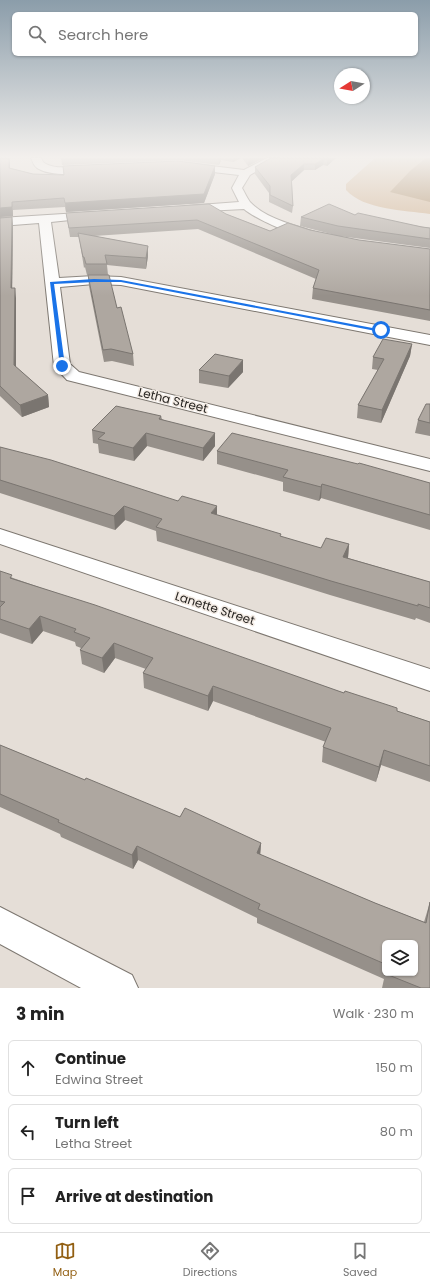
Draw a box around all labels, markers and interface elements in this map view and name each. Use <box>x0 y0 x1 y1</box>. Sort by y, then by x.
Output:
search box <box>12 12 418 56</box>
icon: search <box>26 23 48 45</box>
text: Search here <box>58 24 148 45</box>
north arrow <box>334 68 370 104</box>
route start <box>372 321 390 339</box>
route end <box>53 357 71 375</box>
street label: Letha Street <box>136 383 210 417</box>
street label: Lanette Street <box>173 587 257 629</box>
map controls <box>382 940 418 976</box>
button: layers <box>382 940 418 976</box>
text: 3 min <box>16 1002 64 1026</box>
text: Walk · 230 m <box>333 1004 414 1023</box>
text: Continue <box>55 1048 126 1069</box>
icon: ahead <box>17 1057 39 1079</box>
text: 150 m <box>376 1058 413 1077</box>
text: Edwina Street <box>55 1070 143 1089</box>
text: Turn left <box>55 1112 119 1133</box>
icon: left <box>17 1121 39 1143</box>
text: 80 m <box>380 1122 413 1141</box>
text: Letha Street <box>55 1134 132 1153</box>
icon: arrive <box>17 1185 39 1207</box>
text: Arrive at destination <box>55 1186 213 1207</box>
tab: Map <box>53 1240 77 1281</box>
tab: Directions <box>183 1240 237 1281</box>
tab: Saved <box>343 1240 377 1281</box>

